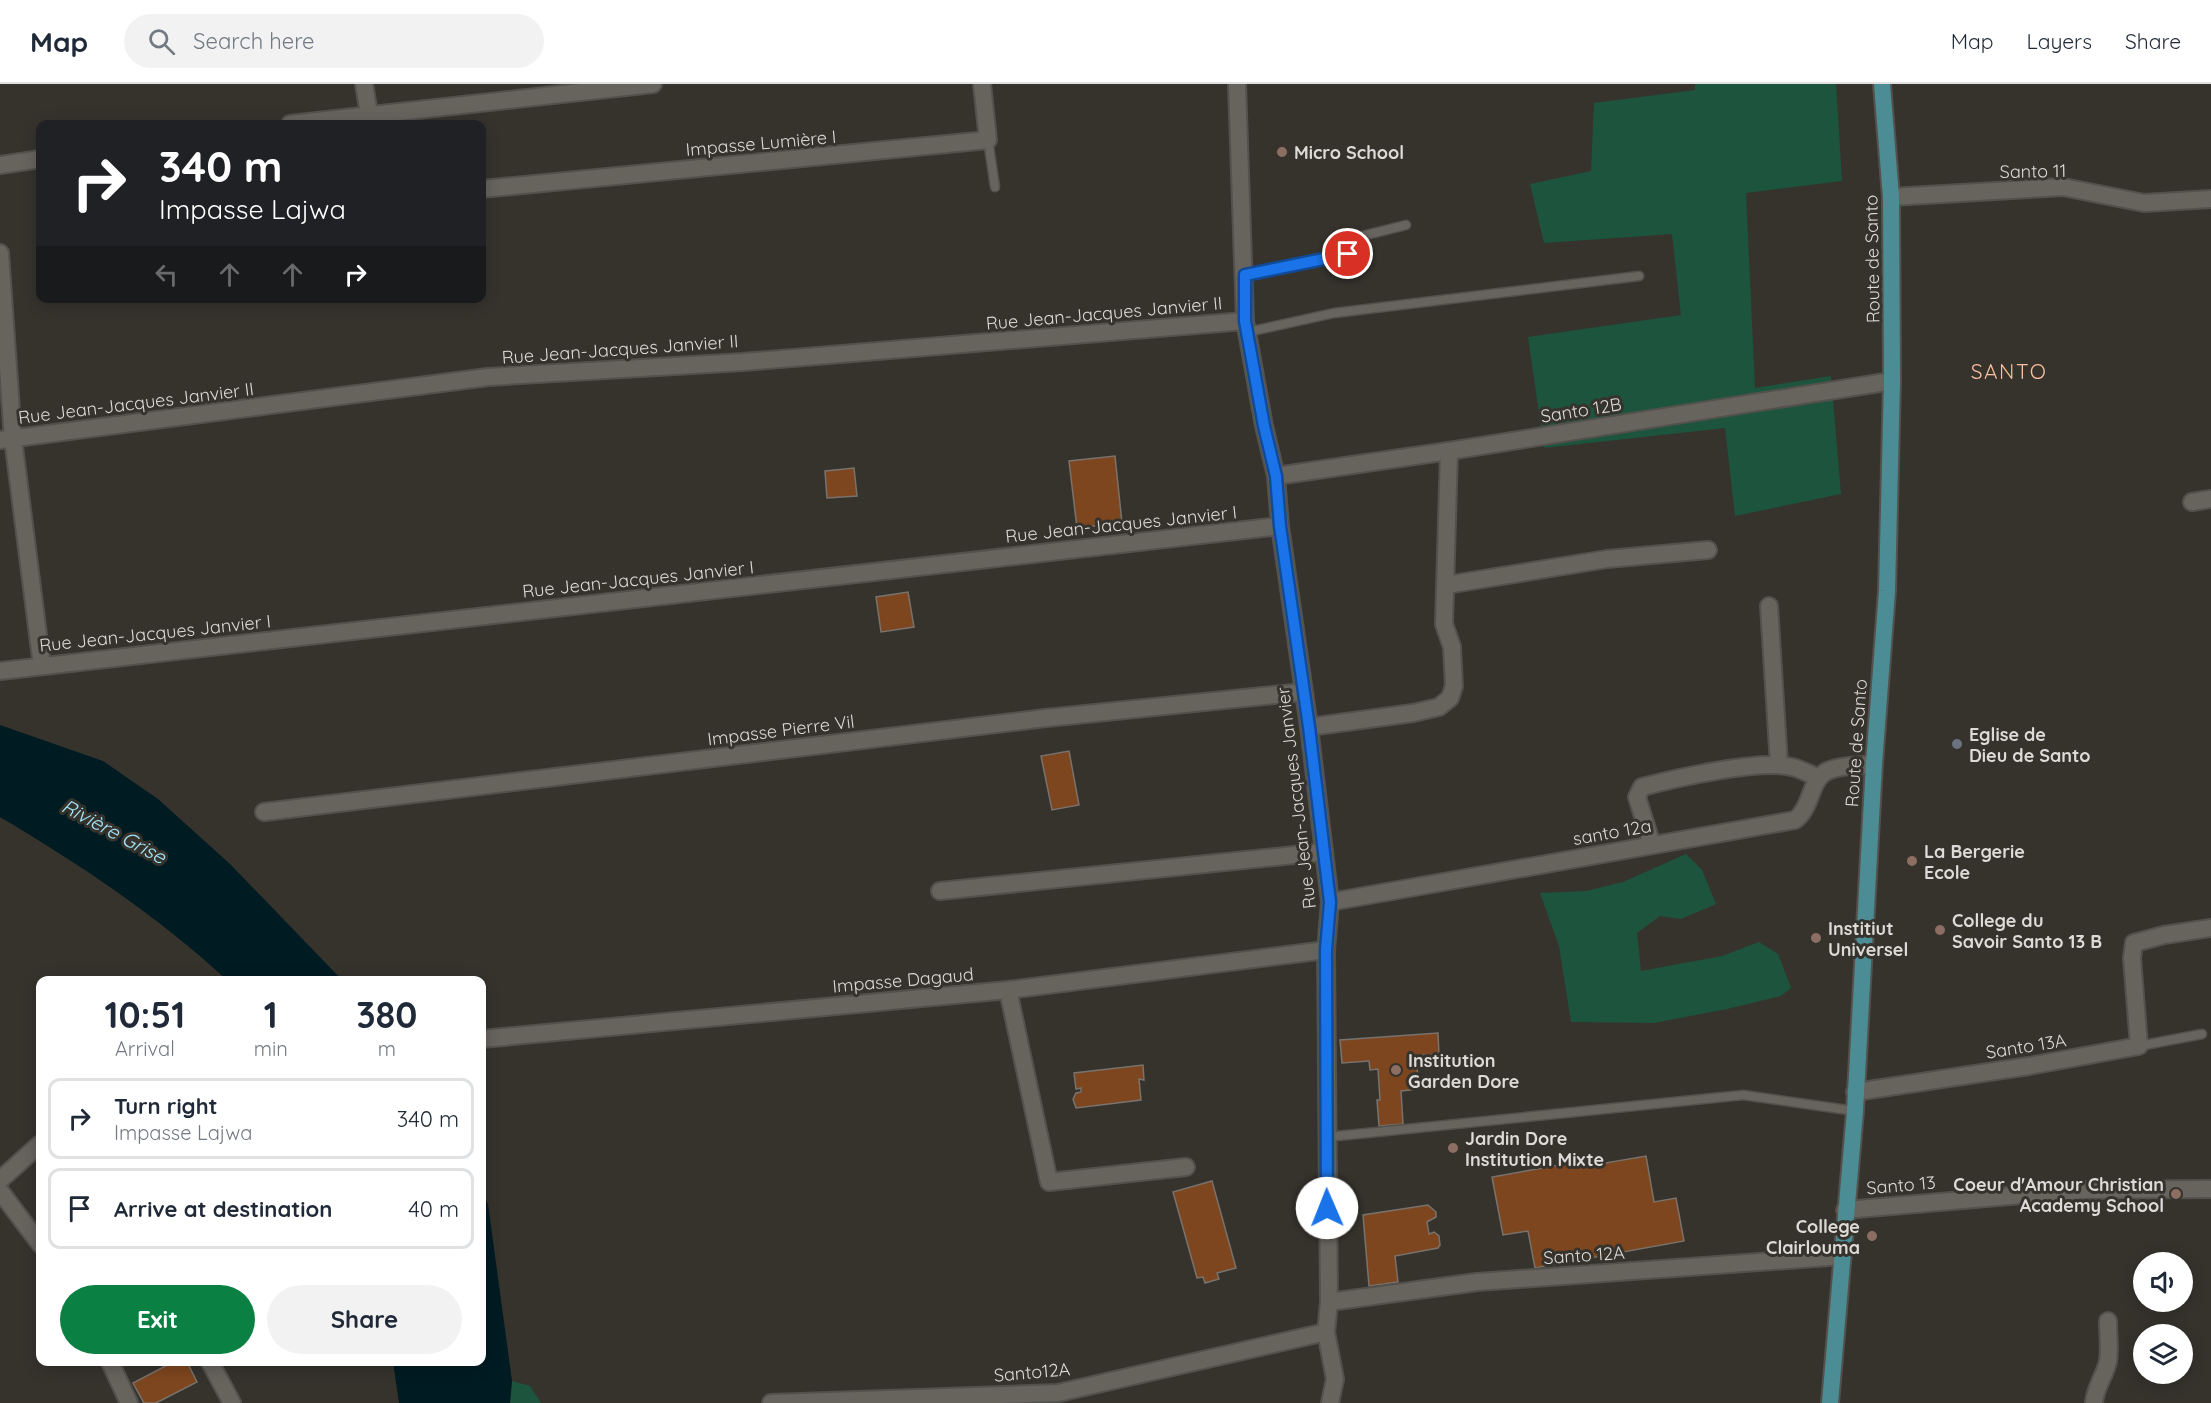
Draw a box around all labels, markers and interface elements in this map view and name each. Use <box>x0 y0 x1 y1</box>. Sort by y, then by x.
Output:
search box <box>124 14 544 68</box>
text: Map <box>30 24 88 59</box>
icon: search <box>145 25 178 58</box>
text: Search here <box>193 27 315 55</box>
text: Map <box>1951 28 1994 54</box>
text: Layers <box>2027 28 2092 54</box>
text: Share <box>2125 28 2181 54</box>
street label: Impasse Lumière I <box>685 125 837 161</box>
text: 340 m <box>159 140 283 193</box>
place label: Micro School <box>1294 141 1404 164</box>
icon: right <box>60 144 138 222</box>
marker: Micro School <box>1275 145 1289 159</box>
street label: Santo 11 <box>2000 159 2066 183</box>
text: Impasse Lajwa <box>159 192 346 226</box>
street label: Route de Santo <box>1859 195 1885 323</box>
pin <box>1322 228 1373 279</box>
icon: arrive <box>1331 237 1364 270</box>
icon: left <box>150 258 183 291</box>
icon: ahead <box>213 258 246 291</box>
icon: ahead <box>276 258 309 291</box>
icon: right <box>339 258 372 291</box>
street label: Rue Jean-Jacques Janvier II <box>985 291 1223 335</box>
street label: Rue Jean-Jacques Janvier II <box>501 329 739 369</box>
district label: SANTO <box>1971 358 2047 384</box>
street label: Rue Jean-Jacques Janvier II <box>17 377 255 429</box>
street label: Santo 12B <box>1539 392 1623 428</box>
street label: Rue Jean-Jacques Janvier I <box>1004 500 1238 548</box>
street label: Rue Jean-Jacques Janvier I <box>521 555 755 603</box>
street label: Rue Jean-Jacques Janvier I <box>38 609 272 657</box>
street label: Route de Santo <box>1840 678 1872 808</box>
street label: Rue Jean-Jacques Janvier <box>1271 686 1321 910</box>
street label: Impasse Pierre Vil <box>706 710 856 750</box>
place label: Eglise de Dieu de Santo <box>1969 723 2091 767</box>
marker: Eglise de Dieu de Santo <box>1950 737 1964 751</box>
water label: Rivière Grise <box>58 793 171 869</box>
street label: santo 12a <box>1571 814 1653 850</box>
place label: La Bergerie Ecole <box>1924 840 2025 884</box>
marker: La Bergerie Ecole <box>1905 854 1919 868</box>
place label: College du Savoir Santo 13 B <box>1952 909 2102 953</box>
place label: Institiut Universel <box>1828 917 1908 961</box>
marker: College du Savoir Santo 13 B <box>1933 923 1947 937</box>
marker: Institiut Universel <box>1809 931 1823 945</box>
street label: Impasse Dagaud <box>831 962 975 998</box>
text: 10:51 <box>105 992 185 1037</box>
text: 1 <box>264 992 278 1037</box>
text: 380 <box>356 992 417 1037</box>
street label: Santo 13A <box>1984 1028 2068 1064</box>
text: Arrival <box>115 1036 175 1061</box>
text: min <box>254 1036 288 1061</box>
text: m <box>378 1036 396 1061</box>
place label: Institution Garden Dore <box>1408 1049 1519 1093</box>
marker: Institution Garden Dore <box>1389 1063 1403 1077</box>
text: Turn right <box>114 1092 218 1120</box>
icon: right <box>63 1102 96 1135</box>
text: 340 m <box>397 1105 459 1133</box>
text: Impasse Lajwa <box>114 1120 252 1145</box>
place label: Jardin Dore Institution Mixte <box>1465 1127 1604 1171</box>
marker: Jardin Dore Institution Mixte <box>1446 1141 1460 1155</box>
street label: Santo 13 <box>1865 1171 1937 1199</box>
place label: Coeur d'Amour Christian Academy School <box>1953 1173 2164 1217</box>
position arrow <box>1295 1176 1359 1240</box>
marker: Coeur d'Amour Christian Academy School <box>2169 1187 2183 1201</box>
icon: arrive <box>63 1192 96 1225</box>
text: Arrive at destination <box>114 1195 332 1223</box>
text: 40 m <box>408 1195 459 1223</box>
place label: College Clairlouma <box>1766 1215 1860 1259</box>
marker: College Clairlouma <box>1865 1229 1879 1243</box>
street label: Santo 12A <box>1543 1241 1626 1269</box>
map controls <box>2133 1252 2193 1384</box>
button: sound <box>2133 1252 2193 1312</box>
button: Exit <box>60 1285 255 1354</box>
button: Share <box>267 1285 462 1354</box>
button: layers <box>2133 1324 2193 1384</box>
street label: Santo12A <box>993 1357 1072 1387</box>

